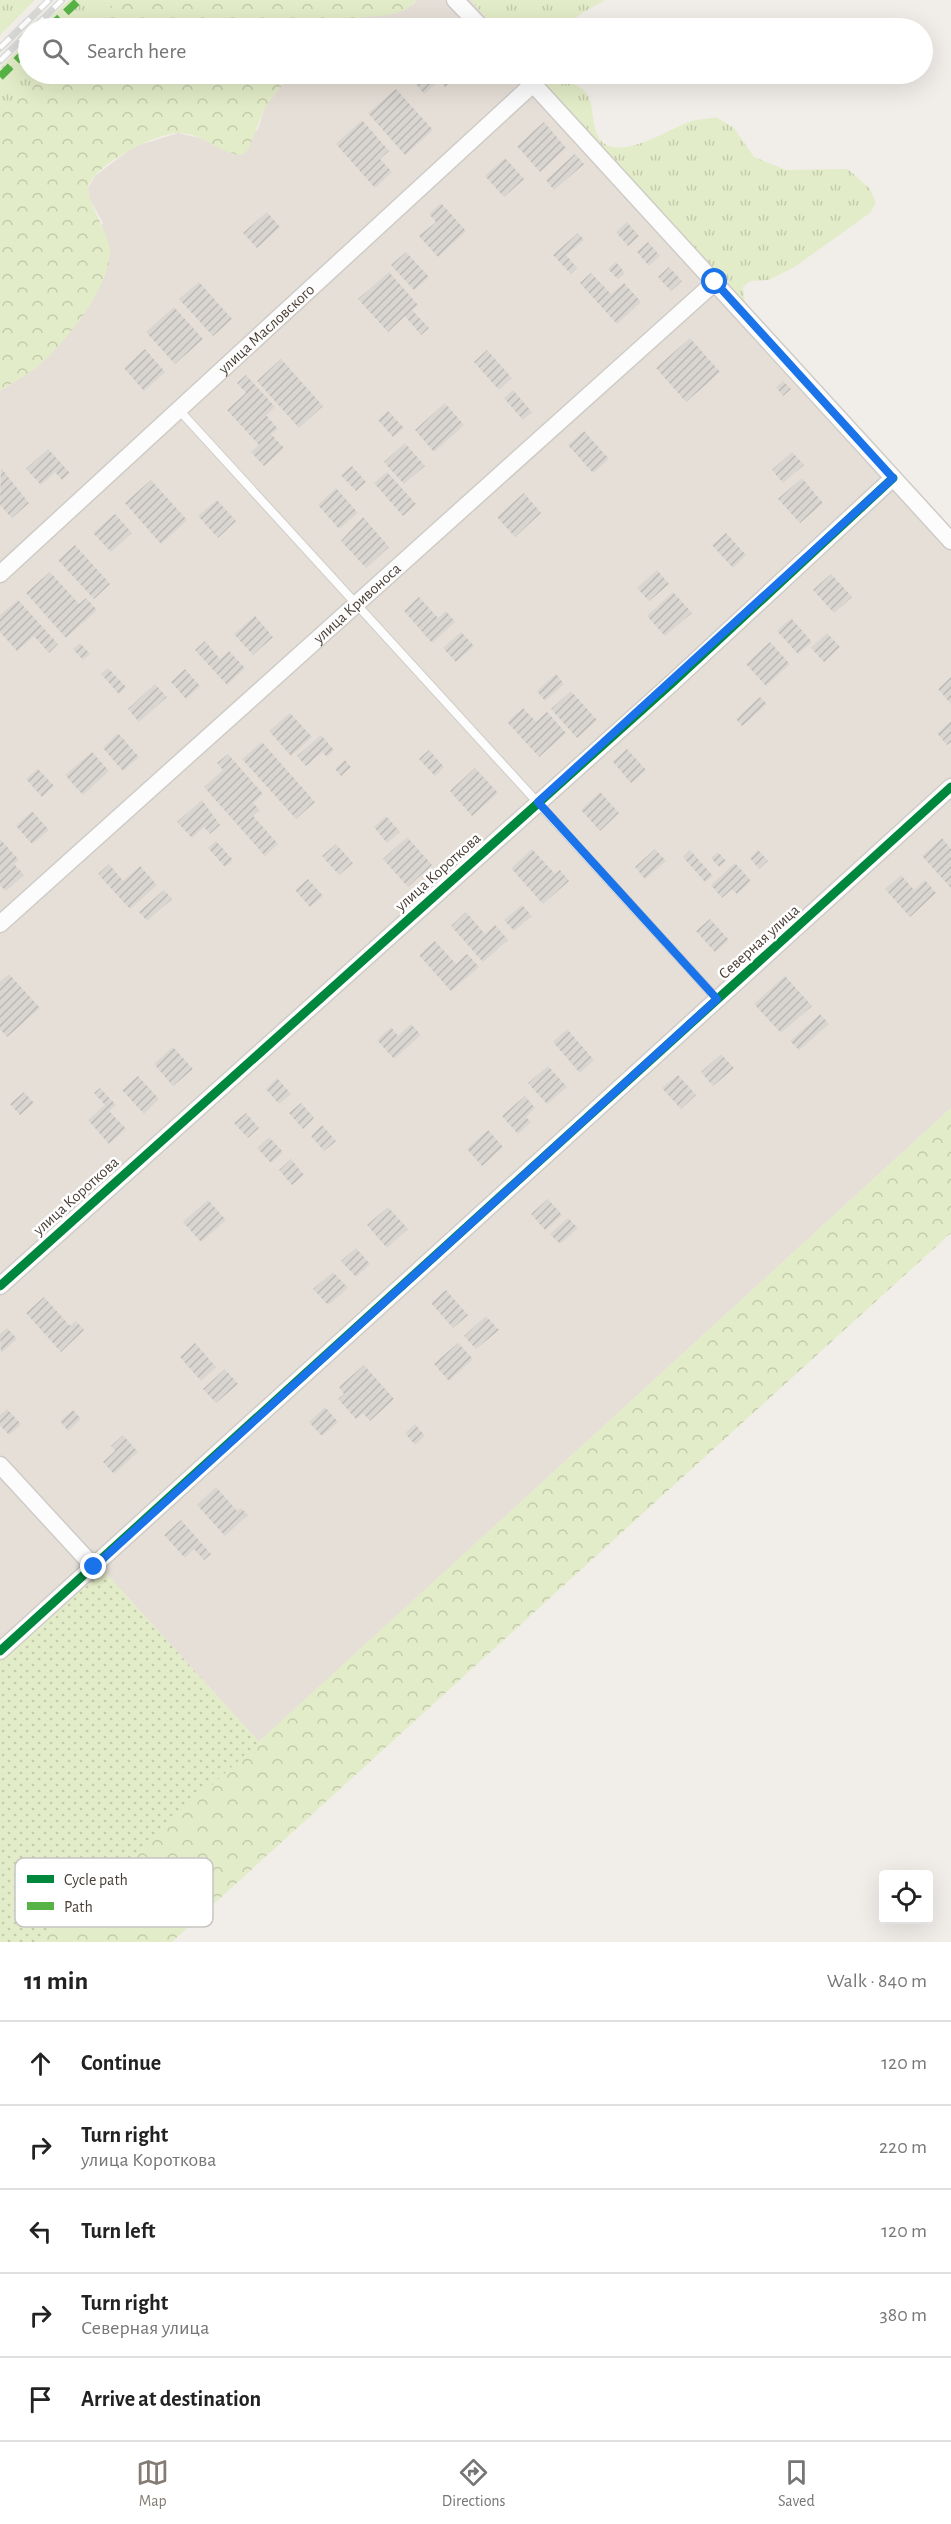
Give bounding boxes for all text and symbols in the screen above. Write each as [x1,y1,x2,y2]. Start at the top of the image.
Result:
search box [18,18,933,84]
icon: search [39,35,72,68]
text: Search here [87,40,186,62]
route start [701,268,727,294]
street label: улица Масловского [215,281,318,378]
street label: улица Кривоноса [310,560,404,648]
street label: улица Короткова [392,830,484,916]
street label: Северная улица [716,902,803,983]
street label: улица Короткова [30,1154,122,1240]
route end [80,1553,106,1579]
legend [15,1858,213,1927]
map controls [879,1870,933,1924]
button: locate [879,1870,933,1924]
text: Cycle path [64,1872,128,1889]
text: Path [64,1899,93,1915]
text: 11 min [24,1968,88,1994]
text: Walk · 840 m [827,1971,927,1991]
icon: ahead [24,2047,57,2080]
text: Continue [81,2052,161,2074]
text: 120 m [881,2053,927,2073]
text: Turn right [81,2124,168,2146]
icon: right [24,2131,57,2164]
text: 220 m [879,2137,927,2157]
text: улица Короткова [81,2150,216,2170]
icon: left [24,2215,57,2248]
text: Turn left [81,2220,155,2242]
text: 120 m [881,2221,927,2241]
text: Turn right [81,2292,168,2314]
icon: right [24,2299,57,2332]
text: 380 m [879,2305,927,2325]
text: Северная улица [81,2318,209,2338]
icon: arrive [24,2383,57,2416]
text: Arrive at destination [81,2388,261,2410]
tab: Map [136,2456,169,2511]
tab: Directions [442,2456,506,2511]
tab: Saved [778,2456,815,2511]

